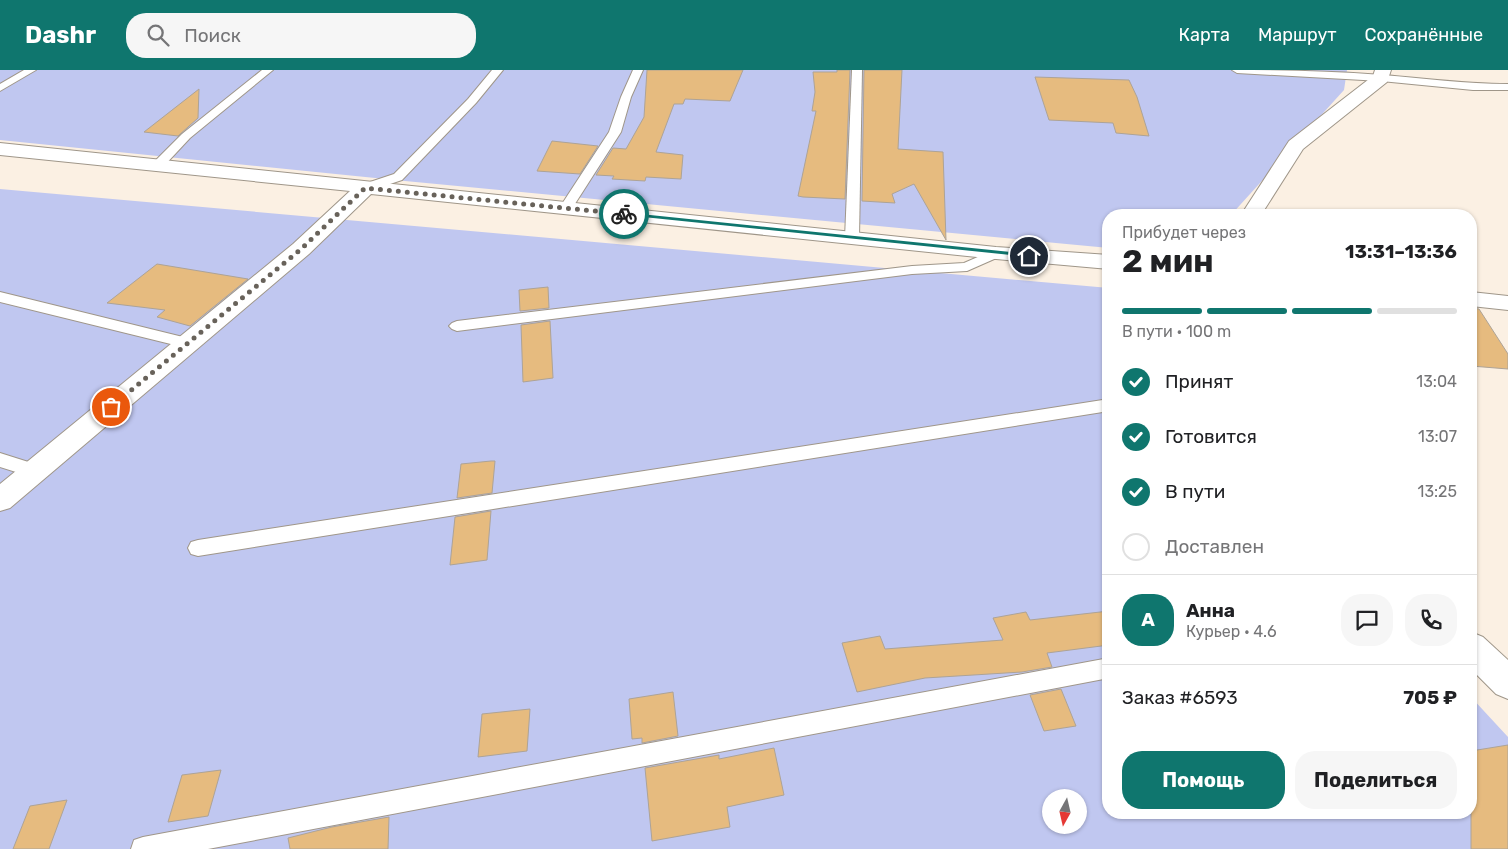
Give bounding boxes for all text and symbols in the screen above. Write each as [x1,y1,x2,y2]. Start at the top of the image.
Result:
search box [126,13,476,58]
text: Dashr [25,21,96,49]
icon: search [144,21,172,49]
text: Поиск [184,24,241,47]
text: Карта [1179,24,1230,46]
text: Маршрут [1258,24,1337,46]
text: Сохранённые [1365,24,1483,46]
courier [599,189,649,239]
icon: bike [610,200,638,228]
text: Прибудет через [1122,223,1246,242]
pin [1008,235,1050,277]
text: 13:31–13:36 [1345,240,1457,263]
icon: home [1015,242,1043,270]
text: 2 мин [1122,242,1214,280]
text: В пути · 100 m [1122,322,1231,341]
icon: check [1122,368,1150,396]
text: Принят [1165,370,1233,393]
text: 13:04 [1416,372,1457,391]
pin [90,386,132,428]
icon: bag [97,393,125,421]
icon: check [1122,423,1150,451]
text: Готовится [1165,425,1257,448]
text: 13:07 [1418,427,1457,446]
icon: check [1122,478,1150,506]
text: В пути [1165,480,1225,503]
text: 13:25 [1418,482,1457,501]
text: Доставлен [1165,535,1264,558]
button: chat [1341,594,1393,646]
button: phone [1405,594,1457,646]
text: Анна [1186,599,1235,622]
text: А [1141,608,1155,631]
text: Курьер · 4.6 [1186,622,1277,641]
text: Заказ #6593 [1122,686,1238,709]
text: 705 ₽ [1403,686,1457,709]
button: Помощь [1122,751,1285,809]
button: Поделиться [1295,751,1457,809]
north arrow [1042,789,1088,834]
map controls [1042,789,1087,834]

